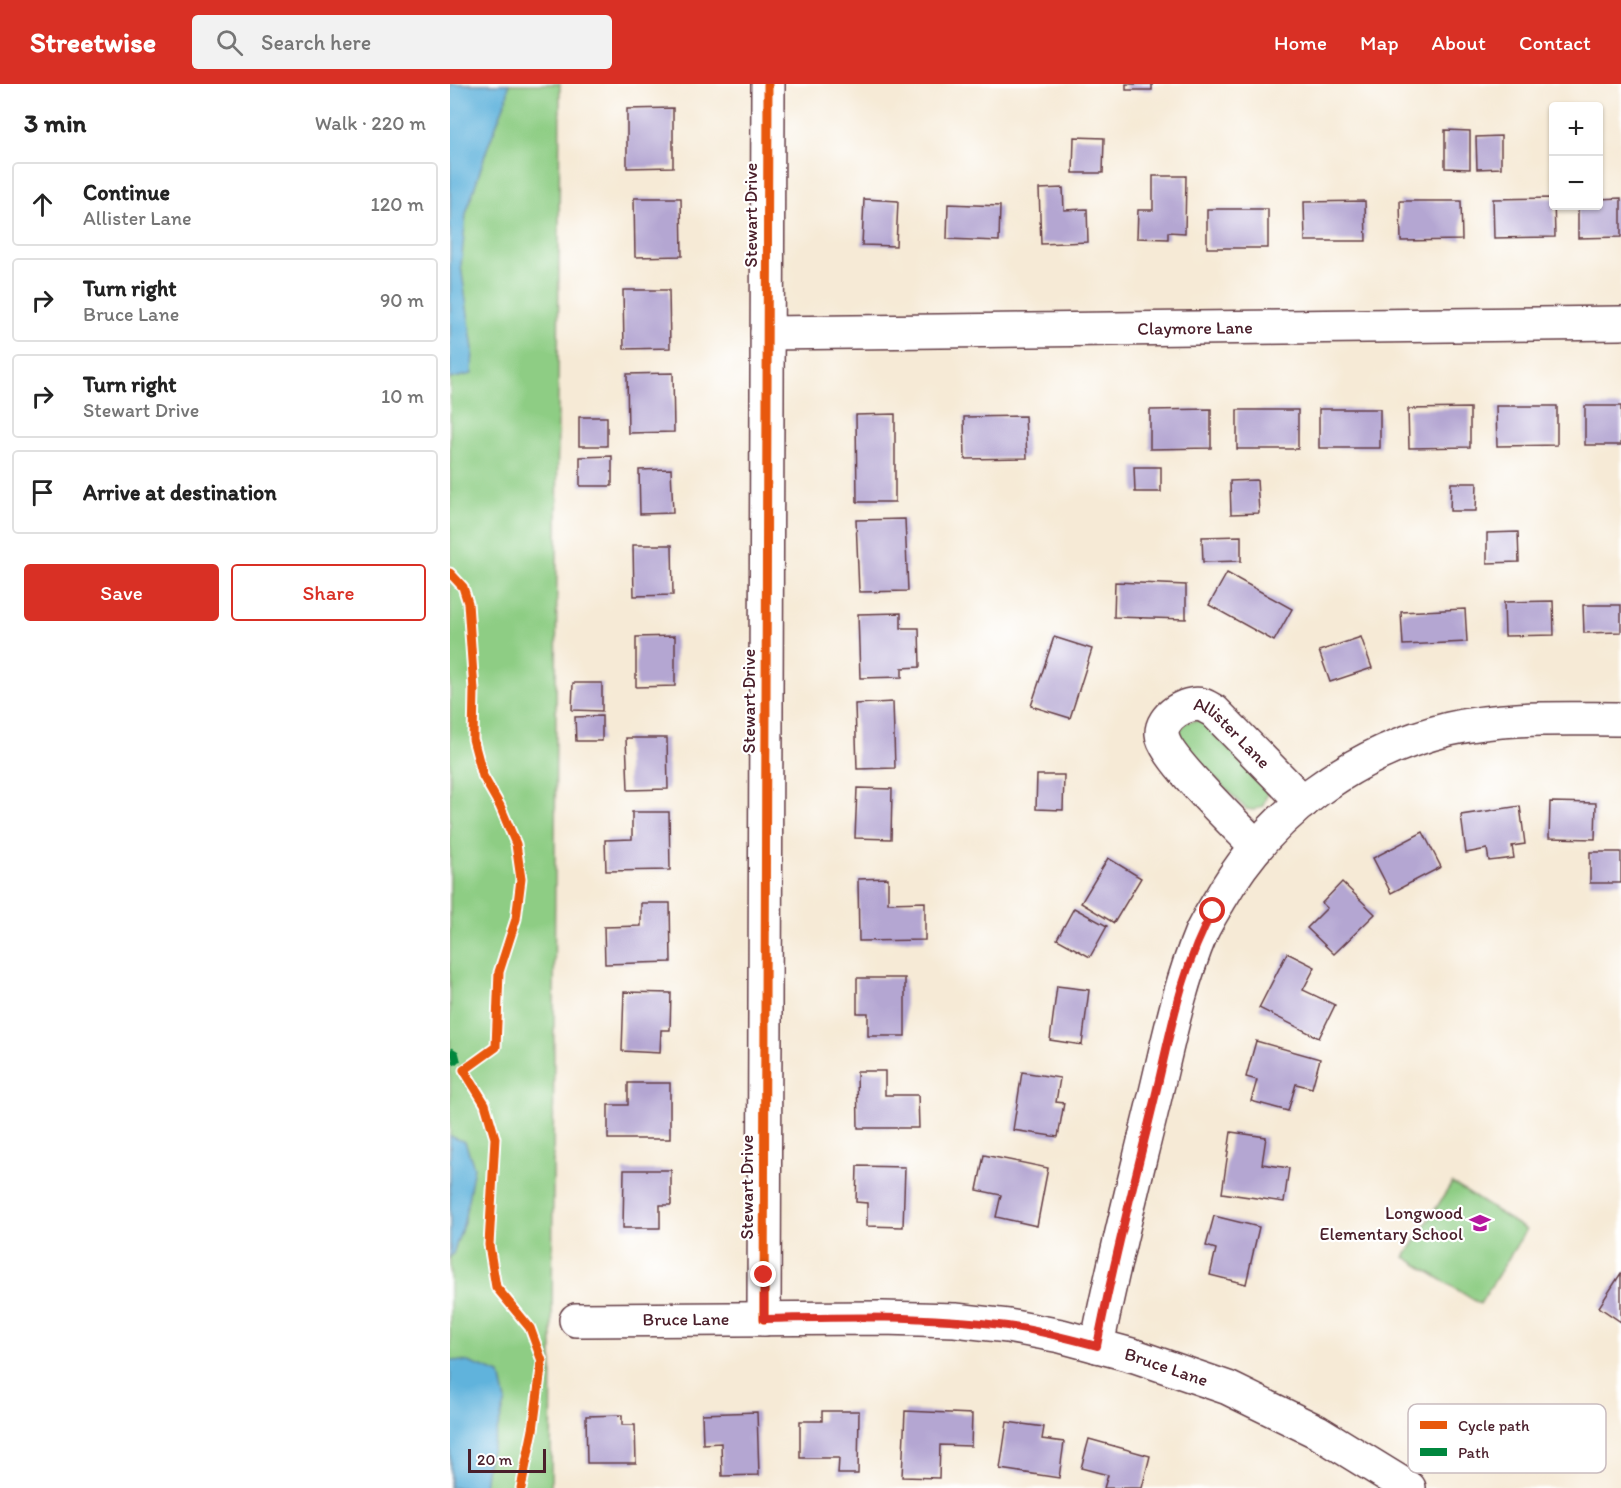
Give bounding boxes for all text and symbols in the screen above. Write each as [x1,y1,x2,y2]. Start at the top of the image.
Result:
search box [192,15,612,69]
text: Streetwise [30,25,156,59]
icon: search [213,26,246,59]
text: Search here [261,29,371,56]
text: Home [1274,30,1327,55]
text: Map [1360,30,1399,55]
text: About [1432,30,1486,55]
text: Contact [1519,30,1591,55]
map controls [1549,102,1603,210]
button: + [1549,102,1603,156]
text: 3 min [24,107,86,139]
text: Walk · 220 m [315,111,426,135]
button: − [1549,156,1603,210]
street label: Stewart Drive [740,163,762,267]
text: Continue [83,179,170,206]
icon: ahead [26,188,59,221]
text: 120 m [371,192,424,216]
text: Allister Lane [83,206,192,230]
text: Turn right [83,275,177,302]
icon: right [26,284,59,317]
text: 90 m [380,288,424,312]
text: Bruce Lane [83,302,179,326]
street label: Claymore Lane [1137,316,1253,340]
text: Turn right [83,371,177,398]
icon: right [26,380,59,413]
text: 10 m [381,384,424,408]
text: Stewart Drive [83,398,199,422]
icon: arrive [26,476,59,509]
text: Arrive at destination [83,479,277,506]
button: Save [24,564,219,621]
button: Share [231,564,426,621]
street label: Stewart Drive [738,649,760,753]
street label: Allister Lane [1192,693,1275,773]
route start [1199,897,1225,923]
street label: Stewart Drive [736,1135,758,1239]
place label: Longwood Elementary School [1319,1202,1463,1245]
school or university icon: Longwood Elementary School [1468,1211,1492,1235]
route end [750,1261,776,1287]
street label: Bruce Lane [643,1308,729,1331]
street label: Bruce Lane [1122,1343,1211,1391]
legend [1408,1404,1606,1473]
text: Cycle path [1458,1416,1530,1435]
text: Path [1458,1443,1489,1462]
scale bar [468,1446,546,1474]
text: 20 m [477,1450,512,1469]

